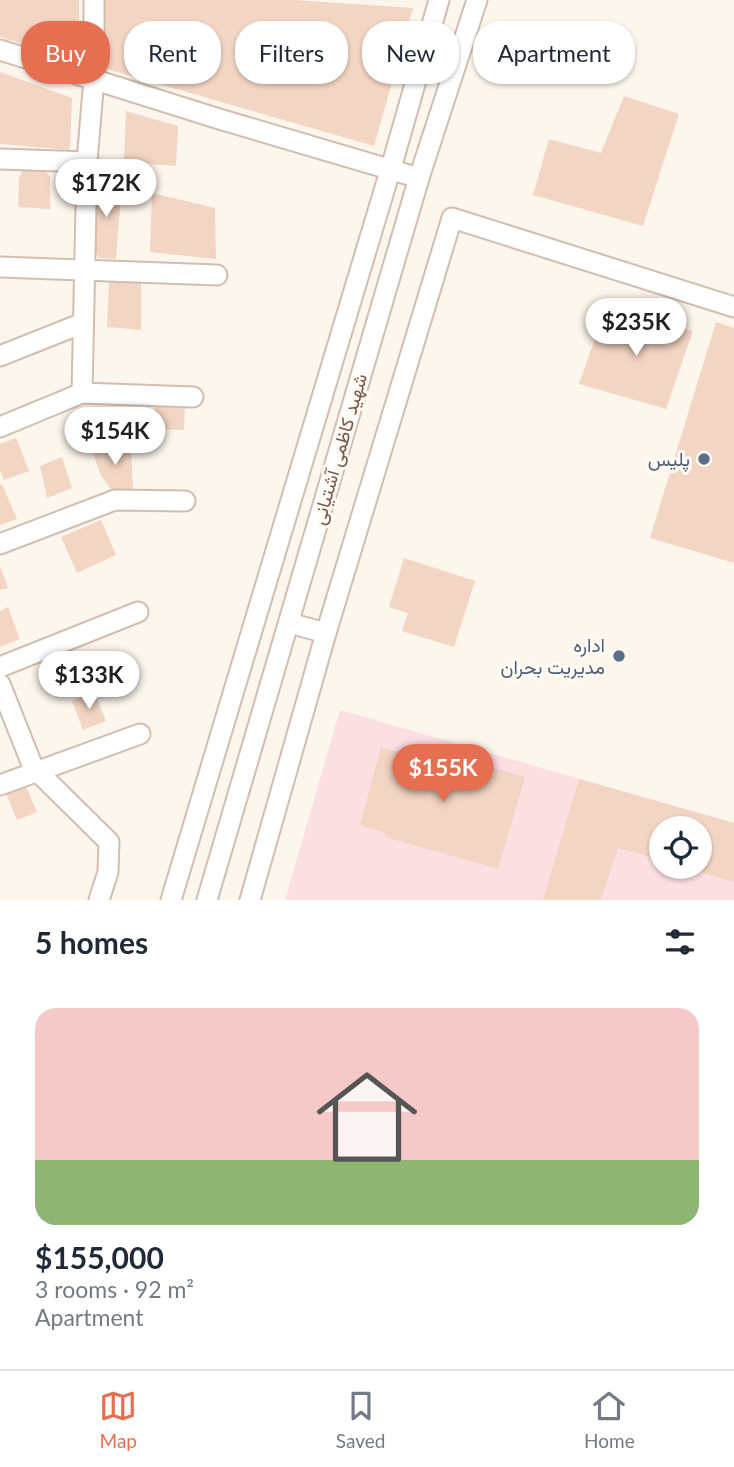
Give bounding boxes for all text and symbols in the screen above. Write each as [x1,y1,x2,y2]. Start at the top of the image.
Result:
chip: Buy [21,21,110,84]
chip: Rent [124,21,221,84]
chip: Filters [235,21,348,84]
chip: New [362,21,459,84]
chip: Apartment [473,21,635,84]
pin: $172K [57,160,155,219]
text: $172K [71,168,141,196]
pin: $235K [587,298,685,358]
text: $235K [601,307,671,335]
street label: شهید کاظمی آشتیانی [306,371,372,527]
pin: $154K [66,407,164,467]
text: $154K [80,416,150,444]
place label: پلیس [648,447,690,473]
marker: پلیس [696,451,712,467]
place label: اداره مدیریت بحران [501,633,605,679]
marker: اداره مدیریت بحران [611,648,627,664]
pin: $133K [40,652,138,711]
text: $133K [54,660,124,688]
pin: $155K [394,744,492,804]
text: $155K [408,753,478,781]
map controls [649,816,712,879]
button: locate [649,816,712,879]
icon: filters [661,923,699,961]
text: 5 homes [35,924,148,960]
icon: home [304,1054,430,1180]
text: $155,000 [35,1239,164,1275]
text: 3 rooms · 92 m² [35,1275,194,1303]
text: Apartment [35,1303,143,1331]
tab: Map [99,1387,137,1452]
tab: Saved [336,1387,385,1452]
tab: Home [584,1387,635,1452]

